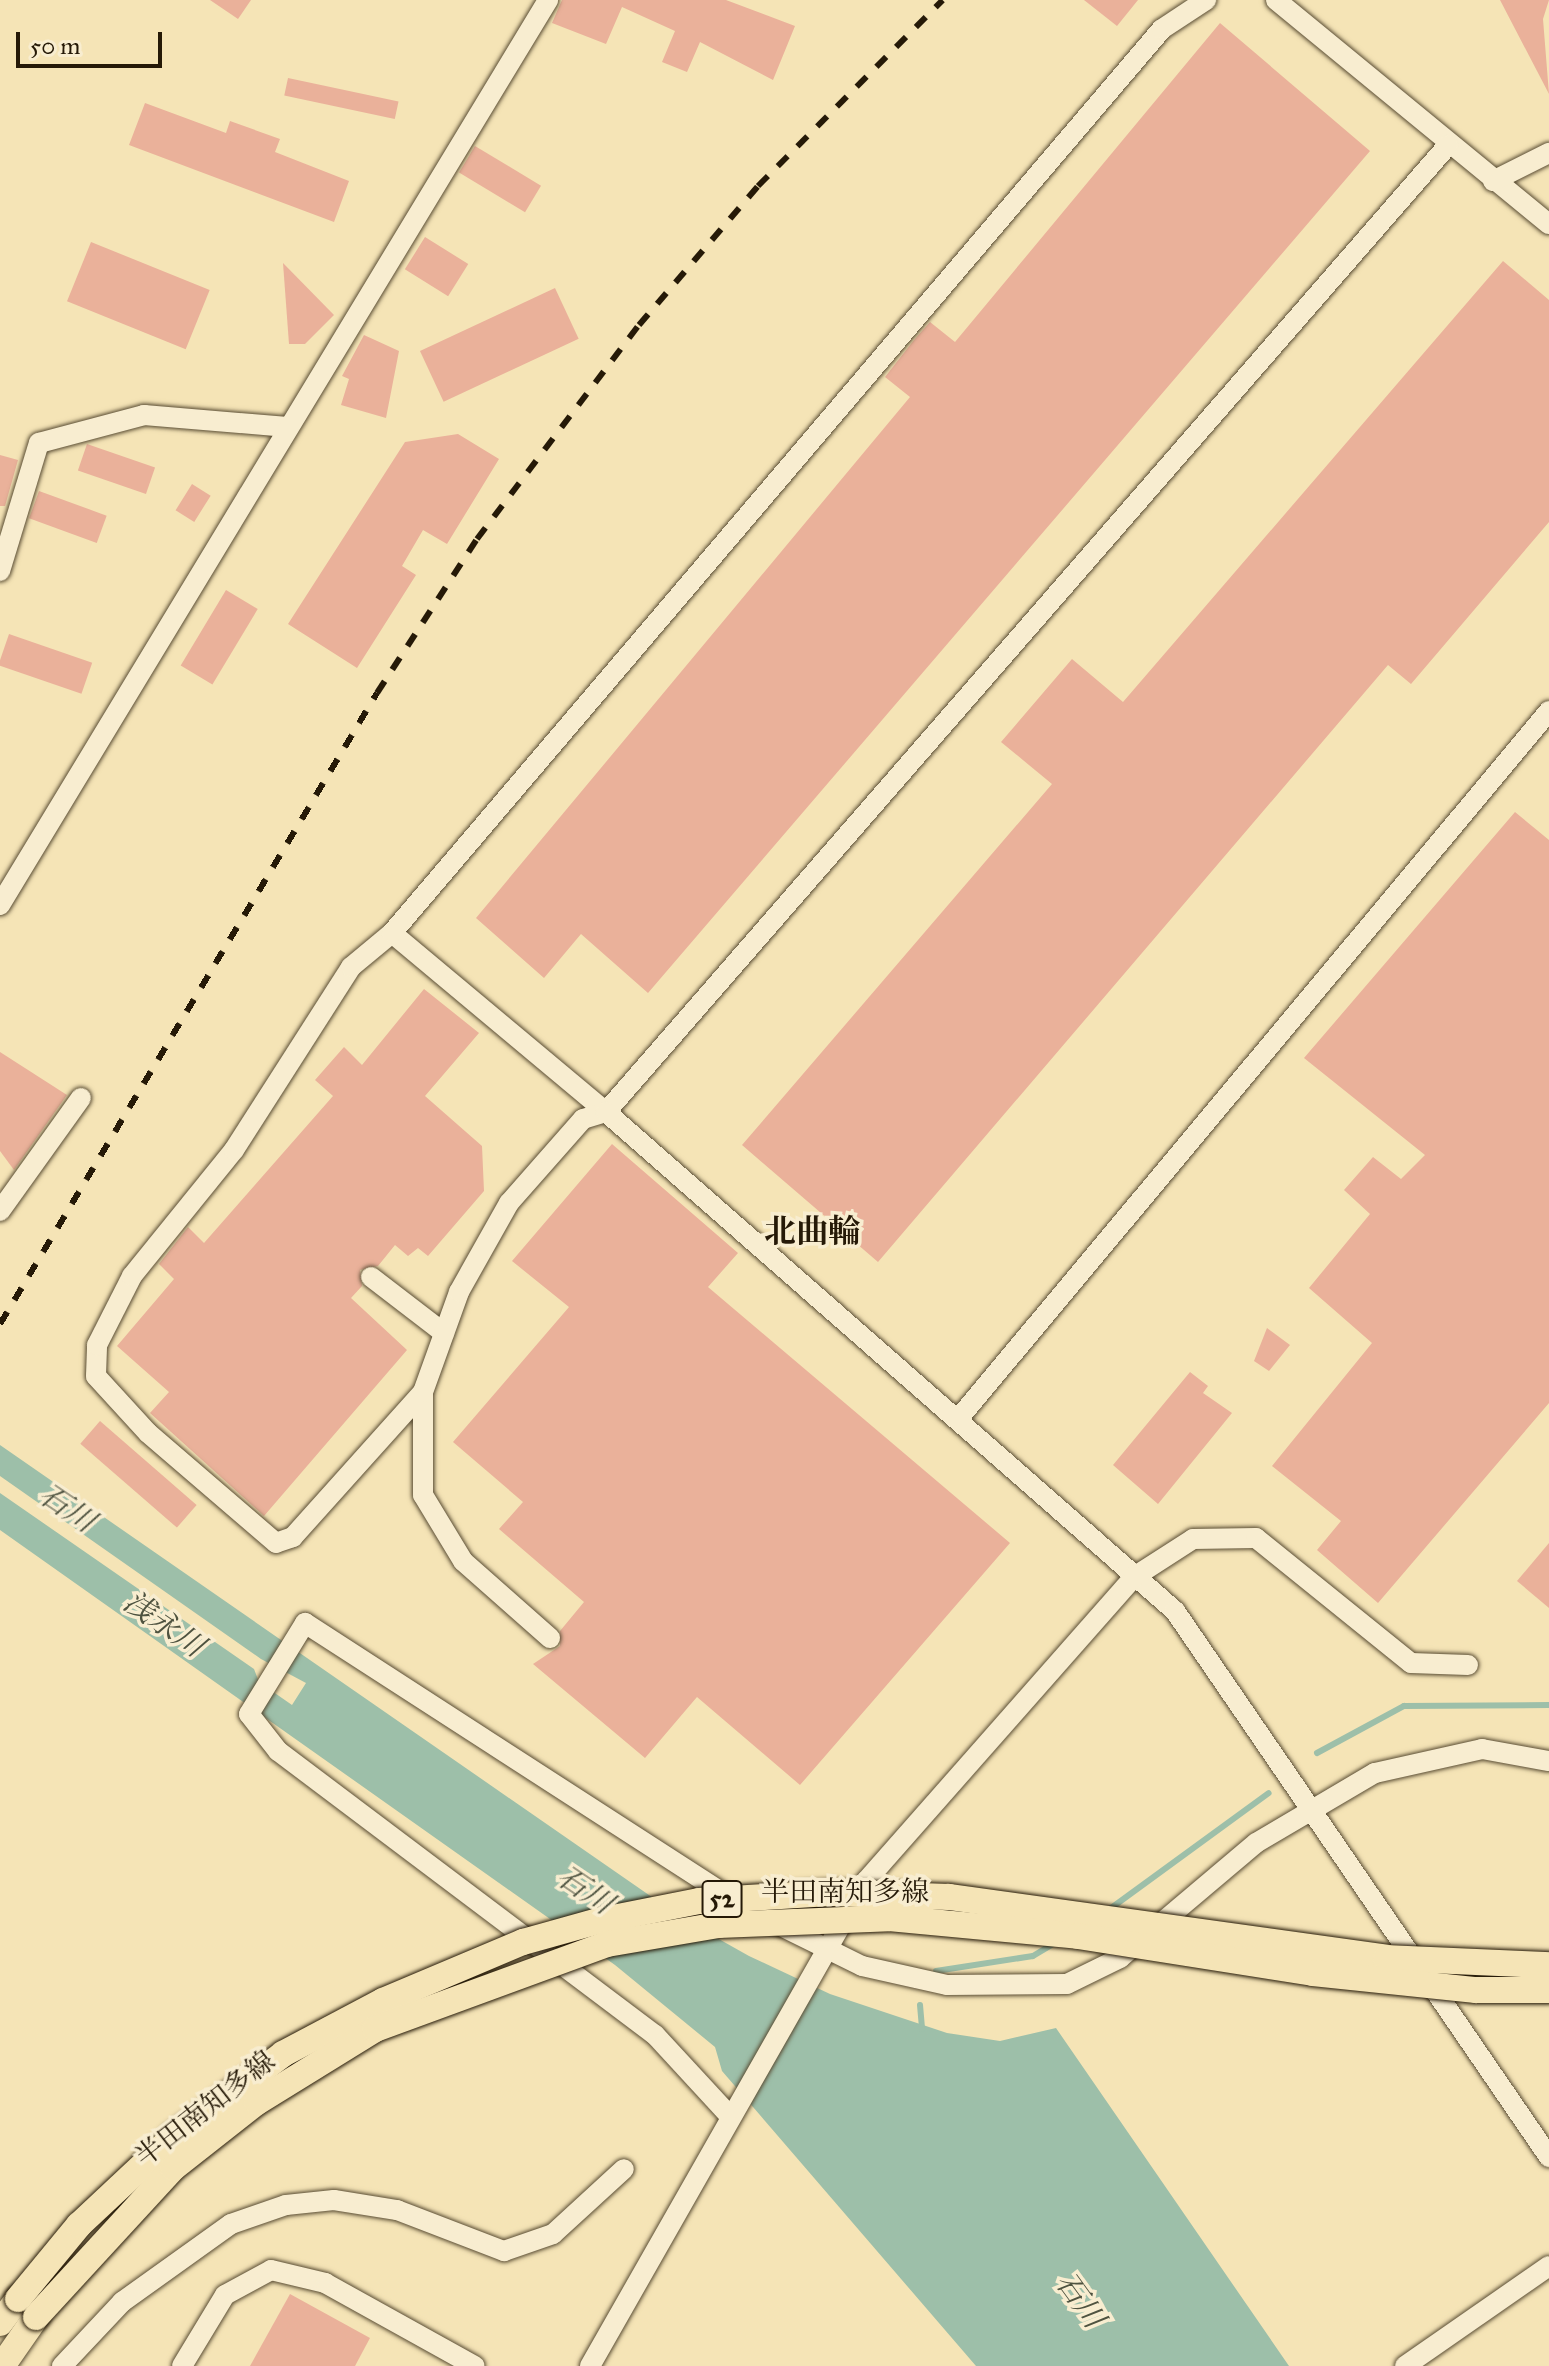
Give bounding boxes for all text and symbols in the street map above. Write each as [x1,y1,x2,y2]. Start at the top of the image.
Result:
scale bar [20,16,166,66]
text: 50 m [30,31,80,61]
district label: 北曲輪 [764,1213,860,1251]
water label: 石川 [32,1476,102,1540]
water label: 浅永川 [117,1583,211,1665]
water label: 石川 [550,1858,620,1922]
street label: 半田南知多線 [761,1875,929,1909]
road number: 52 [700,1877,744,1921]
street label: 半田南知多線 [128,2044,282,2174]
water label: 石川 [1048,2265,1112,2335]

